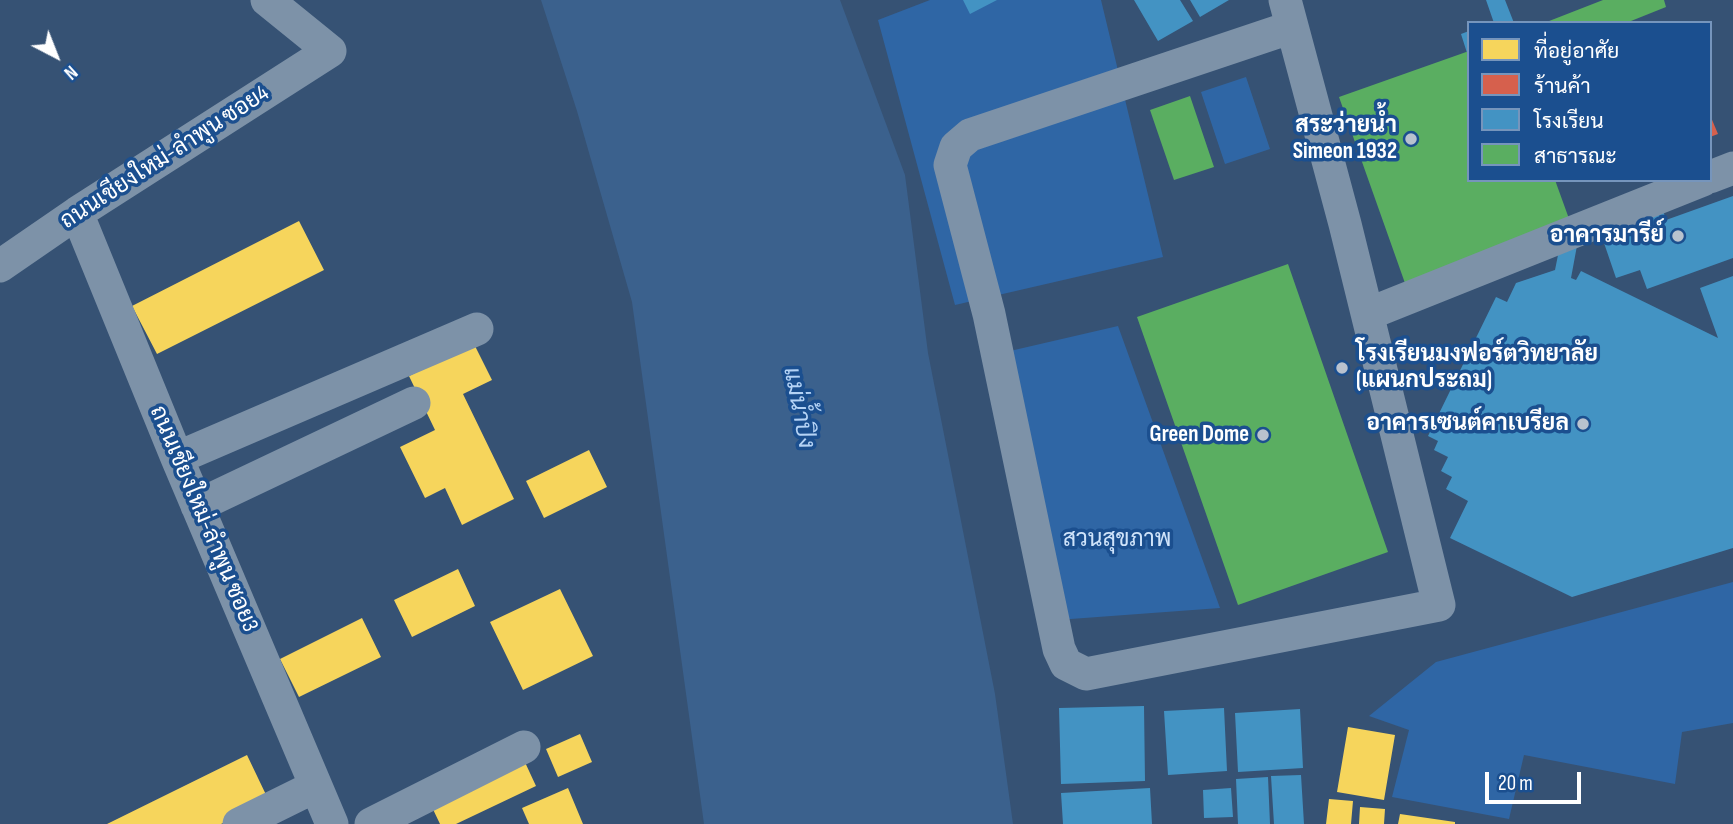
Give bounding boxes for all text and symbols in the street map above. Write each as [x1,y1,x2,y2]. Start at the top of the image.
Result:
north arrow [21,21,91,91]
legend [1467,21,1712,182]
text: ที่อยู่อาศัย [1534,39,1619,64]
text: N [59,60,82,84]
text: ร้านค้า [1534,74,1591,99]
street label: ถนนเชียงใหม่-ลำพูน ซอย4 [56,80,274,236]
text: โรงเรียน [1534,109,1604,134]
place label: สระว่ายน้ำ Simeon 1932 [1293,112,1397,166]
marker: สระว่ายน้ำ Simeon 1932 [1403,131,1419,147]
text: สาธารณะ [1534,144,1617,169]
place label: อาคารมารีย์ [1550,222,1664,250]
marker: อาคารมารีย์ [1670,228,1686,244]
place label: โรงเรียนมงฟอร์ตวิทยาลัย (แผนกประถม) [1356,341,1598,395]
marker: โรงเรียนมงฟอร์ตวิทยาลัย (แผนกประถม) [1334,360,1350,376]
water label: แม่น้ำปิง [776,365,820,451]
street label: ถนนเชียงใหม่-ลำพูน ซอย3 [143,402,263,636]
place label: อาคารเซนต์คาเบรียล [1366,410,1569,438]
marker: อาคารเซนต์คาเบรียล [1575,416,1591,432]
place label: Green Dome [1150,421,1249,449]
marker: Green Dome [1255,427,1271,443]
park label: สวนสุขภาพ [1063,526,1171,554]
scale bar [1488,758,1584,802]
text: 20 m [1498,771,1533,796]

